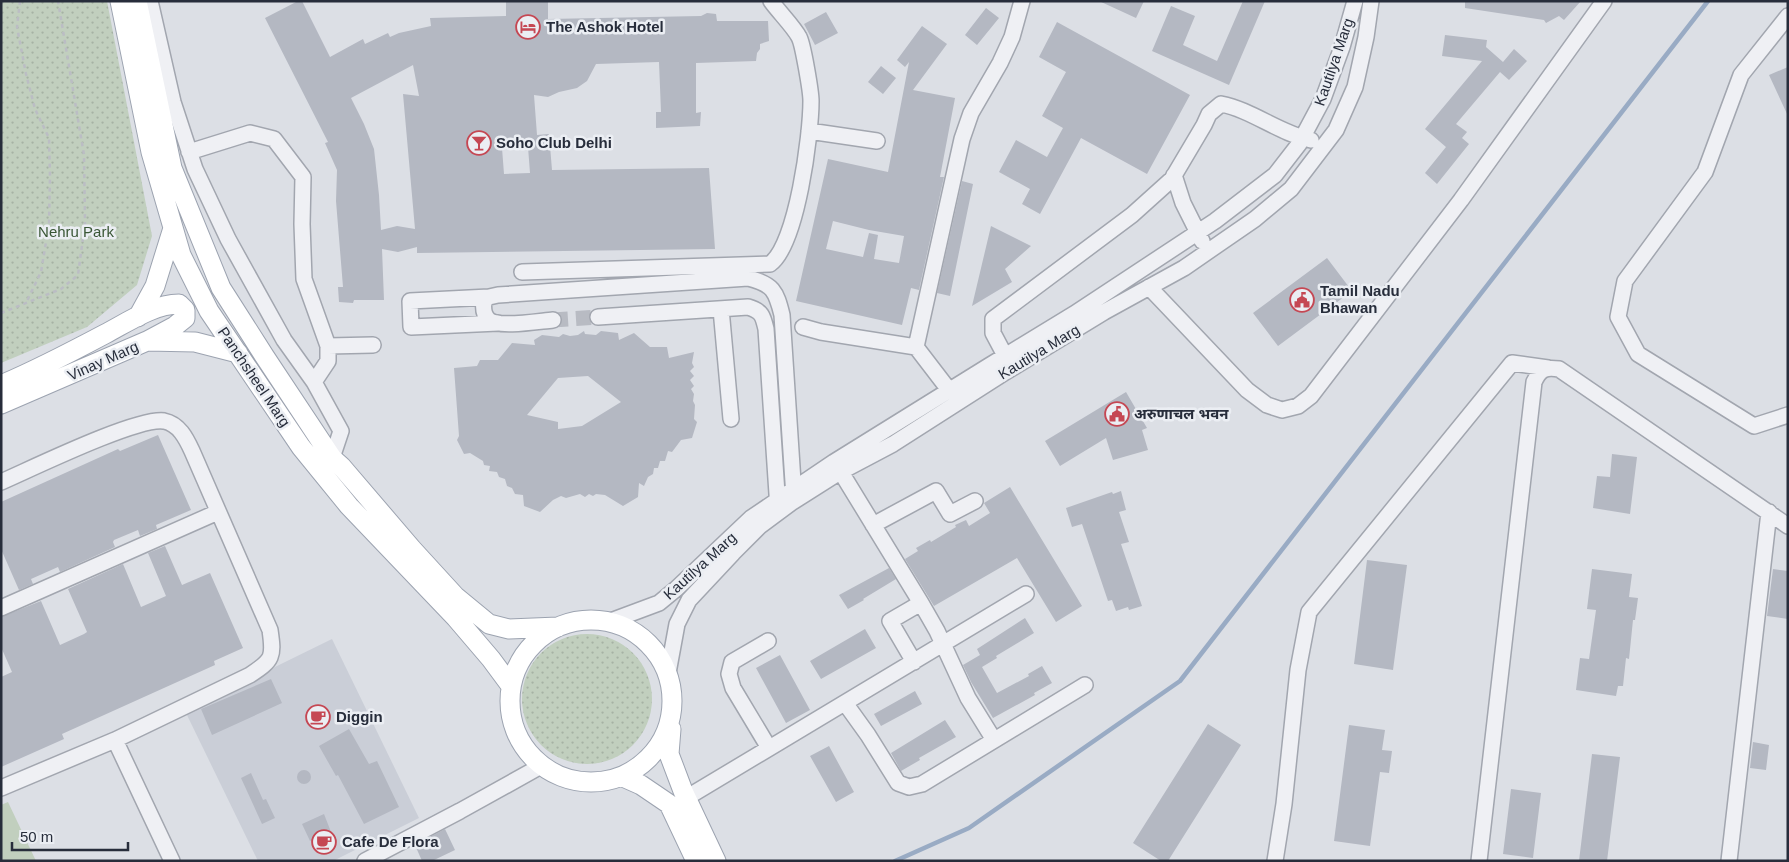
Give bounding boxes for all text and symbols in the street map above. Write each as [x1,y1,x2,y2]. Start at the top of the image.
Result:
hotel icon: The Ashok Hotel [515,14,541,40]
street label: Kautilya Marg [1311,16,1356,108]
place label: The Ashok Hotel [546,18,664,35]
bar icon: Soho Club Delhi [466,130,492,156]
place label: Soho Club Delhi [496,134,612,151]
park label: Nehru Park [38,223,114,240]
place label: Tamil Nadu Bhawan [1320,282,1400,316]
public building icon: Tamil Nadu Bhawan [1289,287,1315,313]
street label: Kautilya Marg [995,321,1082,382]
street label: Panchsheel Marg [215,324,294,430]
street label: Vinay Marg [65,337,141,384]
public building icon: अरुणाचल भवन [1104,401,1130,427]
place label: अरुणाचल भवन [1134,405,1229,422]
street label: Kautilya Marg [660,529,739,603]
cafe icon: Diggin [305,704,331,730]
place label: Diggin [336,708,383,725]
scale bar [12,820,129,852]
text: 50 m [20,828,53,845]
cafe icon: Cafe De Flora [311,829,337,855]
place label: Cafe De Flora [342,833,439,850]

